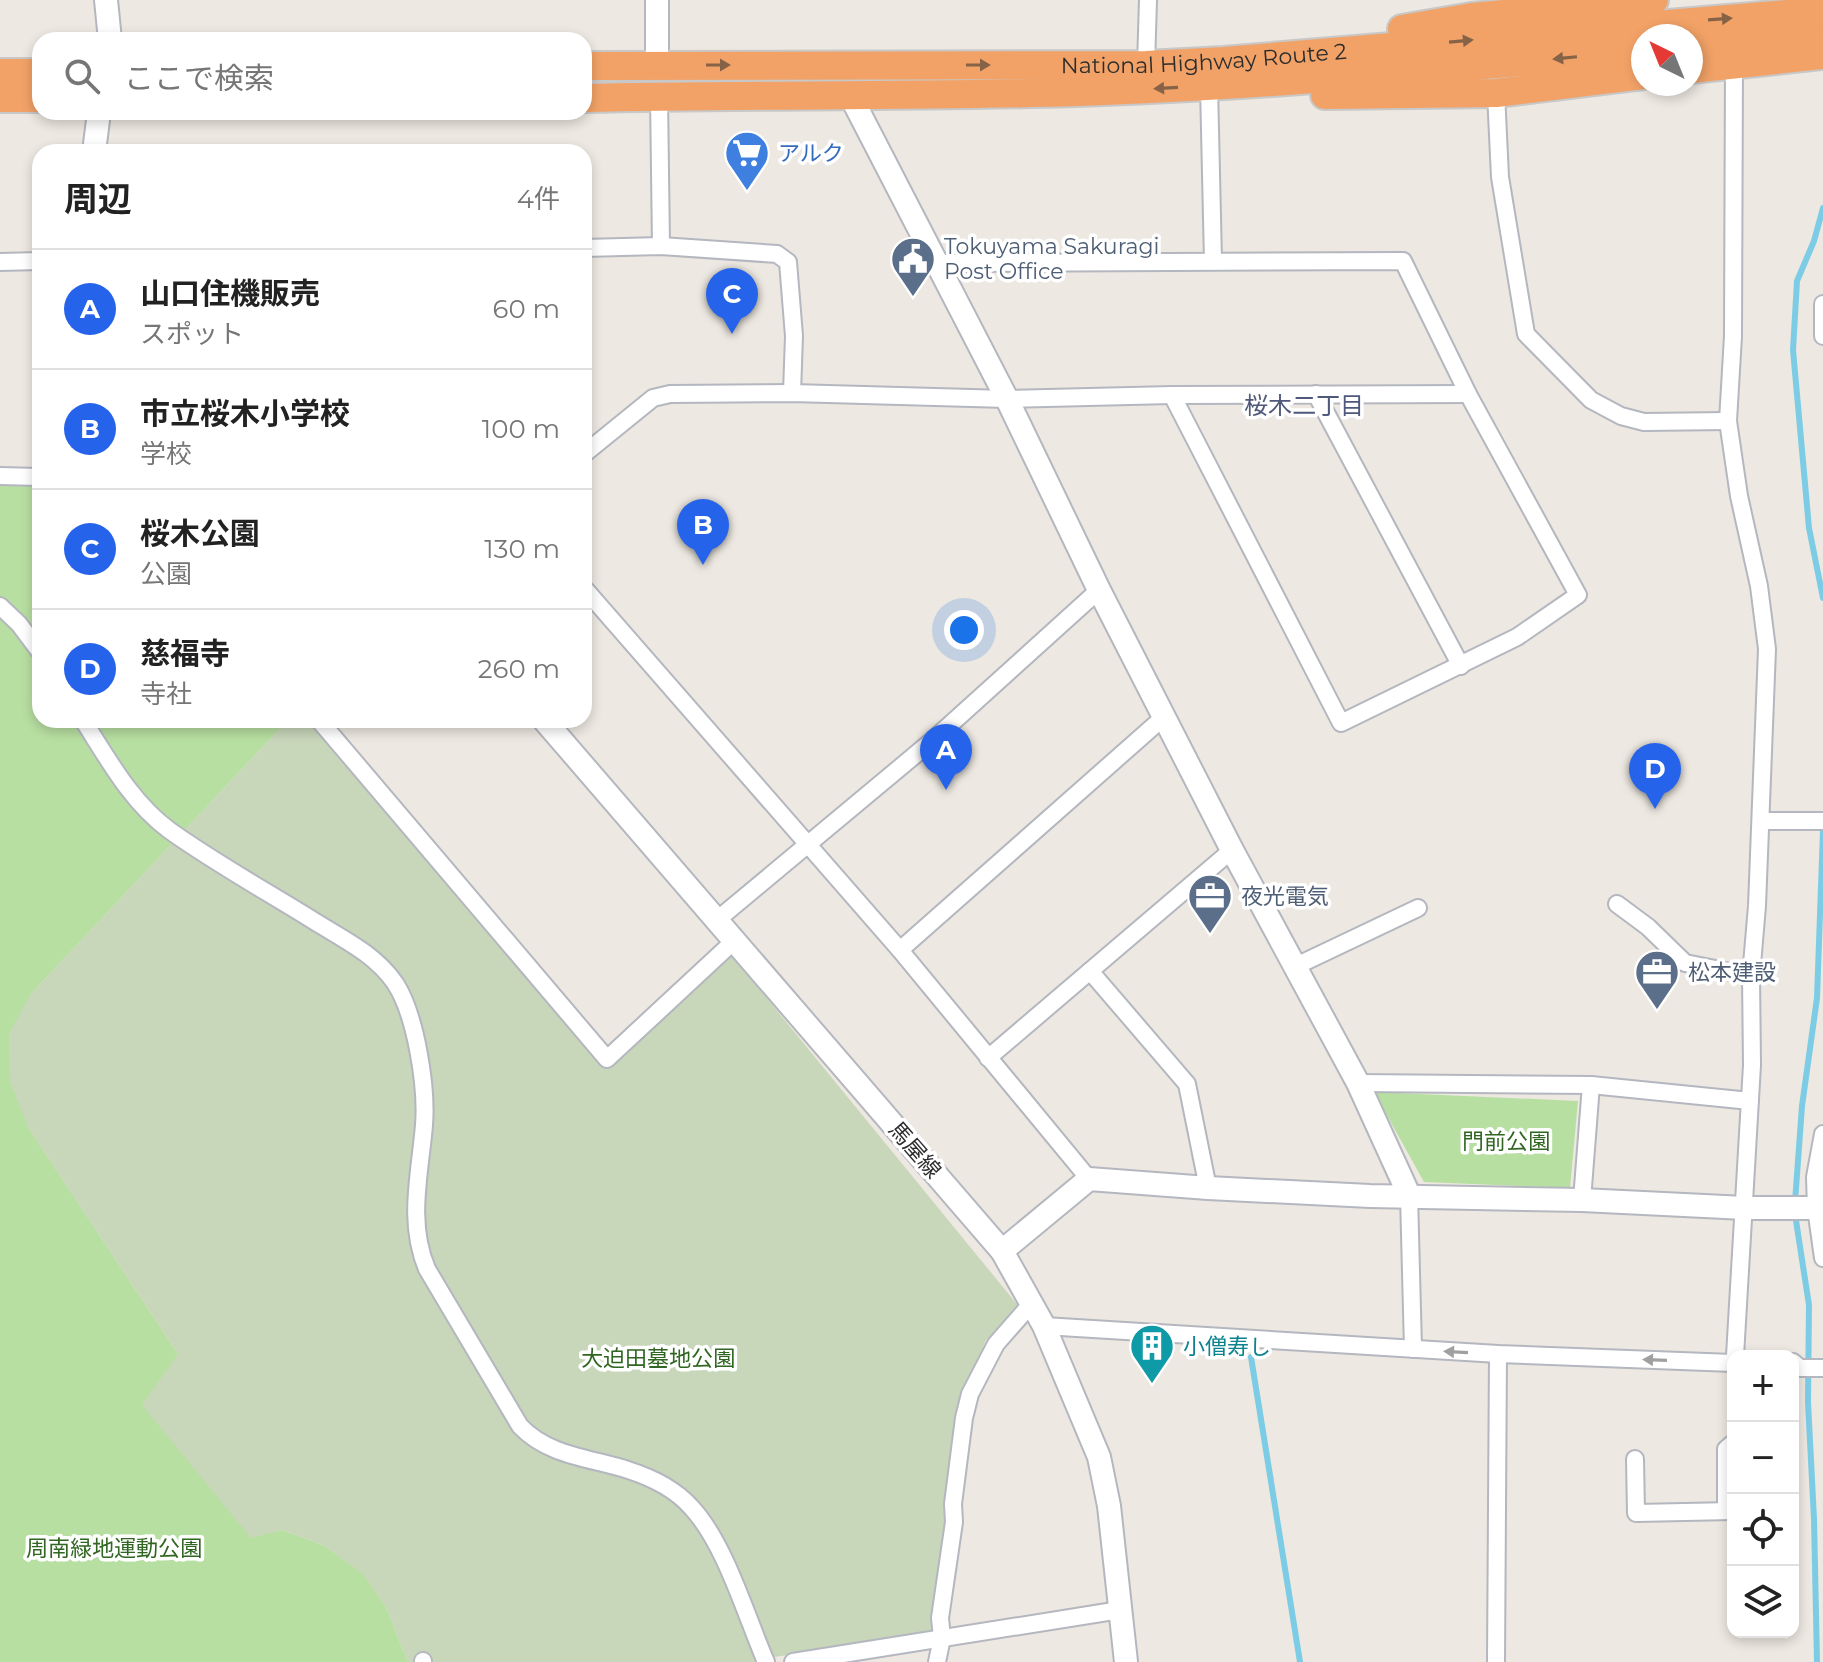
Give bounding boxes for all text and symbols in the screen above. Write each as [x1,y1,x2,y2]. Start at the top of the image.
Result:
one-way arrow [1708,13,1733,26]
north arrow [1631,24,1703,96]
search box [32,32,592,120]
one-way arrow [1449,34,1474,47]
street label: National Highway Route 2 [1061,37,1348,79]
one-way arrow [1552,52,1577,65]
icon: search [60,54,104,98]
one-way arrow [706,59,731,71]
one-way arrow [966,59,991,71]
text: ここで検索 [124,60,274,97]
one-way arrow [1153,81,1178,94]
supermarket icon: アルク [723,129,771,192]
place label: アルク [778,140,844,167]
text: 周辺 [64,178,132,220]
text: 4件 [517,183,560,215]
place label: Tokuyama Sakuragi Post Office [944,233,1160,285]
public building icon: Tokuyama Sakuragi Post Office [889,235,937,298]
pin: C [706,268,758,334]
text: 山口住機販売 [140,275,320,312]
text: A [80,293,100,325]
text: 60 m [493,293,560,325]
text: スポット [140,318,244,350]
district label: 桜木二丁目 [1244,391,1364,420]
text: 市立桜木小学校 [140,395,350,432]
text: B [80,413,100,445]
text: 100 m [482,413,560,445]
text: 学校 [140,438,192,470]
pin: B [677,499,729,565]
text: 桜木公園 [140,515,260,552]
text: C [81,533,99,565]
text: 130 m [484,533,560,565]
text: 公園 [140,558,192,590]
your location [944,610,984,650]
text: 慈福寺 [140,635,230,672]
text: D [79,653,101,685]
text: 260 m [478,653,560,685]
text: 寺社 [140,678,192,710]
pin: A [920,724,972,790]
pin: D [1629,743,1681,809]
office icon: 夜光電気 [1186,872,1234,935]
place label: 夜光電気 [1241,883,1329,910]
office icon: 松本建設 [1633,948,1681,1011]
place label: 松本建設 [1688,959,1776,986]
street label: 馬屋線 [883,1116,947,1184]
park label: 門前公園 [1462,1128,1550,1155]
building icon: 小僧寿し [1128,1322,1176,1385]
place label: 小僧寿し [1183,1333,1271,1360]
park label: 大迫田墓地公園 [581,1345,735,1372]
one-way arrow [1443,1345,1468,1358]
map controls [1727,1350,1799,1638]
button: + [1727,1350,1799,1422]
one-way arrow [1642,1354,1667,1367]
button: − [1727,1422,1799,1494]
button: locate [1727,1494,1799,1566]
park label: 周南緑地運動公園 [26,1535,202,1562]
button: layers [1727,1566,1799,1638]

